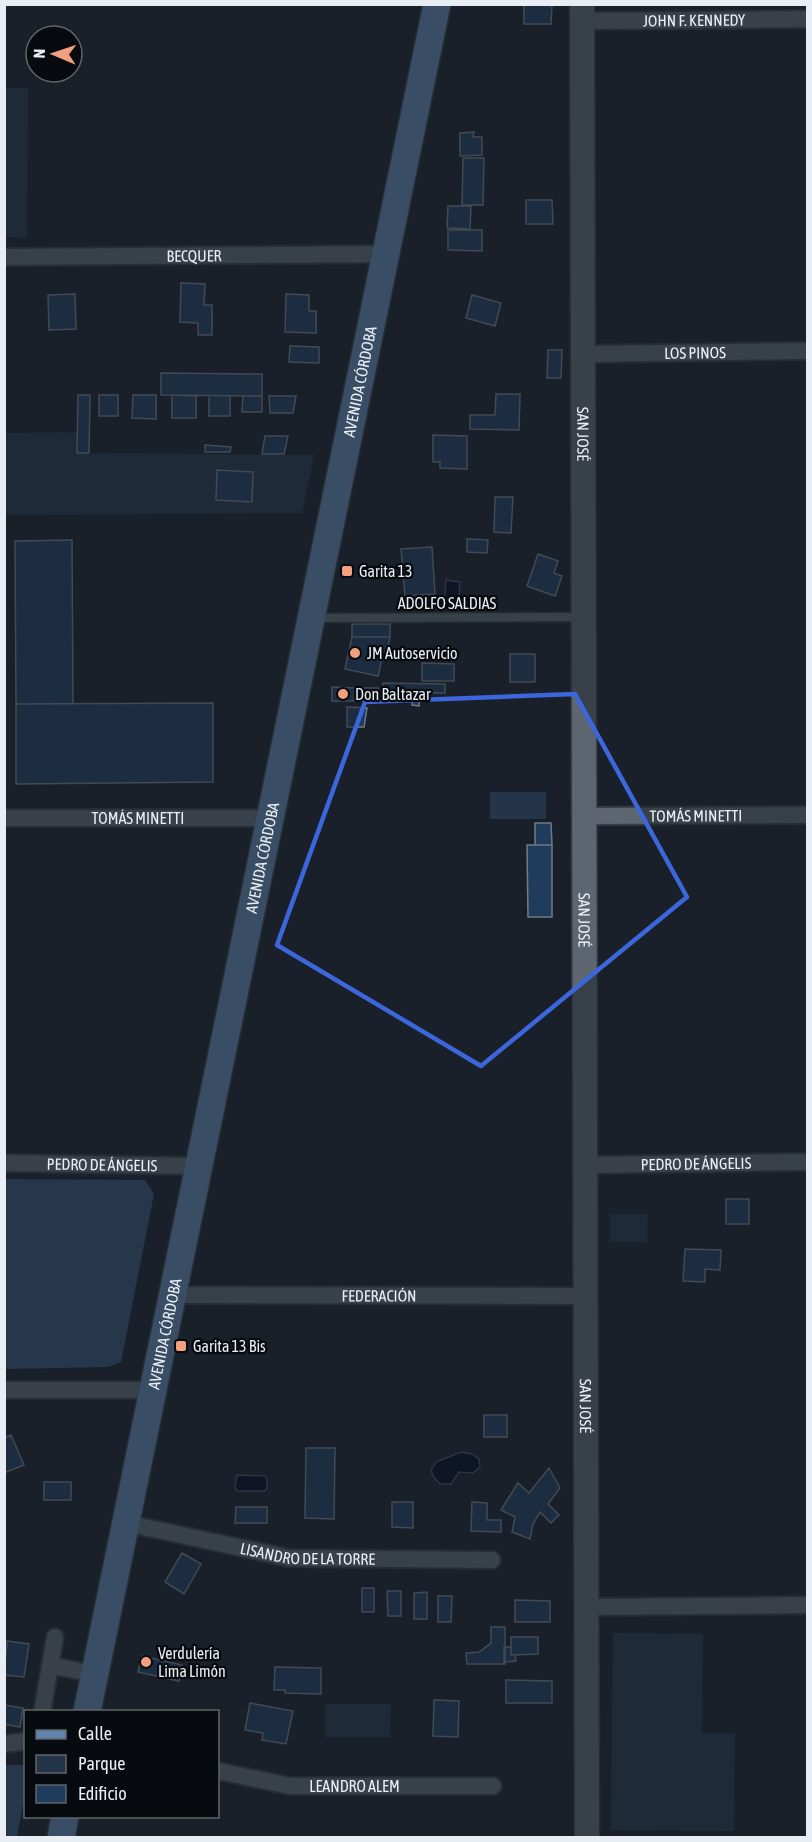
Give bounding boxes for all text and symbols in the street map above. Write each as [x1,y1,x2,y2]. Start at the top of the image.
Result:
street label: JOHN F. KENNEDY [643,11,746,29]
north arrow [24,24,84,84]
text: N [30,48,48,59]
street label: BECQUER [166,246,222,265]
street label: AVENIDA CÓRDOBA [339,324,380,439]
street label: LOS PINOS [664,343,726,362]
street label: SAN JOSÉ [574,407,592,461]
place label: Garita 13 [359,562,413,580]
marker: Garita 13 [340,564,354,578]
street label: ADOLFO SALDIAS [398,594,497,612]
place label: JM Autoservicio [367,644,458,662]
marker: JM Autoservicio [348,646,362,660]
place label: Don Baltazar [355,685,431,703]
marker: Don Baltazar [336,687,350,701]
street label: AVENIDA CÓRDOBA [242,801,282,915]
street label: TOMÁS MINETTI [650,806,742,825]
street label: TOMÁS MINETTI [92,809,184,827]
street label: SAN JOSÉ [575,893,594,947]
street label: PEDRO DE ÁNGELIS [641,1154,752,1173]
street label: PEDRO DE ÁNGELIS [47,1155,158,1174]
street label: AVENIDA CÓRDOBA [144,1277,185,1391]
street label: FEDERACIÓN [341,1286,417,1305]
place label: Garita 13 Bis [193,1337,266,1355]
marker: Garita 13 Bis [174,1339,188,1353]
street label: SAN JOSÉ [577,1379,595,1433]
street label: LISANDRO DE LA TORRE [239,1539,376,1568]
place label: Verdulería Lima Limón [158,1644,226,1680]
marker: Verdulería Lima Limón [139,1655,153,1669]
legend [24,1710,219,1818]
text: Calle [78,1723,112,1744]
text: Parque [78,1753,126,1774]
street label: LEANDRO ALEM [309,1777,400,1795]
text: Edificio [78,1783,127,1804]

